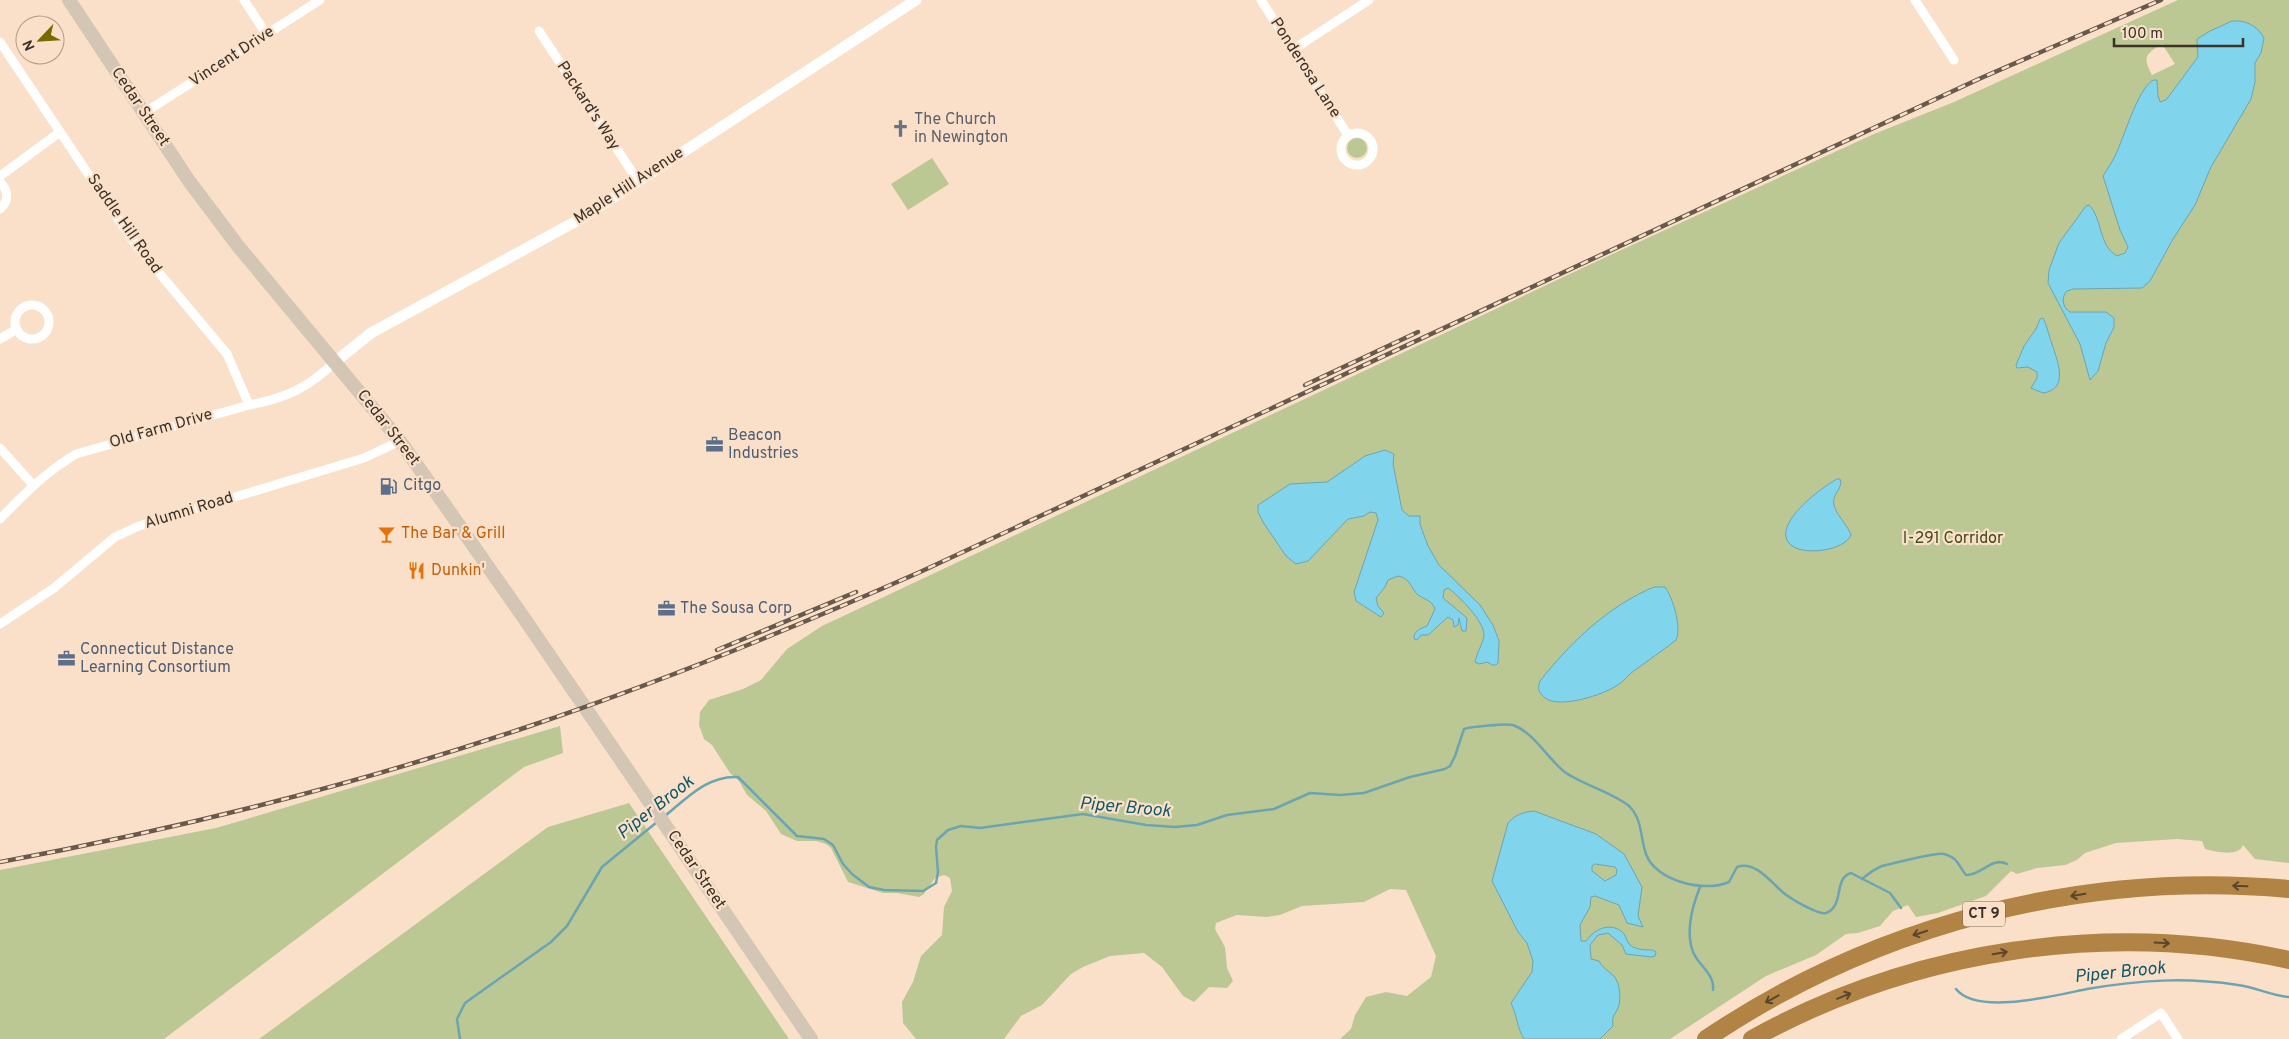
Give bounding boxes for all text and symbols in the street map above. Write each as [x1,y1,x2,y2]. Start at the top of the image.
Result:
street label: Ponderosa Lane [1265,14,1345,122]
north arrow [15,15,65,65]
scale bar [2114,15,2243,47]
street label: Vincent Drive [186,22,278,92]
text: 100 m [2122,25,2163,44]
text: N [20,37,39,53]
street label: Packard's Way [552,58,624,154]
street label: Cedar Street [106,64,174,150]
place label: The Church in Newington [914,110,1008,148]
church icon: The Church in Newington [890,119,910,139]
street label: Maple Hill Avenue [570,143,688,229]
street label: Saddle Hill Road [82,170,166,278]
street label: Cedar Street [352,386,424,470]
street label: Old Farm Drive [107,405,215,453]
place label: Beacon Industries [728,426,799,464]
office icon: Beacon Industries [704,435,724,455]
fuel station icon: Citgo [379,476,399,496]
place label: Citgo [403,476,441,496]
street label: Alumni Road [142,488,236,534]
bar icon: The Bar & Grill [377,524,397,544]
place label: The Bar & Grill [401,524,505,544]
park label: I-291 Corridor [1903,529,2003,549]
restaurant icon: Dunkin' [407,561,427,581]
place label: Dunkin' [431,561,485,581]
office icon: The Sousa Corp [656,599,676,619]
place label: The Sousa Corp [680,599,792,619]
place label: Connecticut Distance Learning Consortium [80,640,234,678]
office icon: Connecticut Distance Learning Consortium [56,649,76,669]
water label: Piper Brook [613,770,700,845]
water label: Piper Brook [1078,793,1173,824]
street label: Cedar Street [662,827,730,913]
one-way arrow [2233,881,2249,891]
one-way arrow [2071,890,2087,900]
road number: CT 9 [1963,902,2005,926]
one-way arrow [1913,928,1929,938]
one-way arrow [2154,939,2170,948]
one-way arrow [1992,947,2008,957]
water label: Piper Brook [2073,957,2168,989]
one-way arrow [1836,991,1851,1000]
one-way arrow [1766,994,1780,1004]

